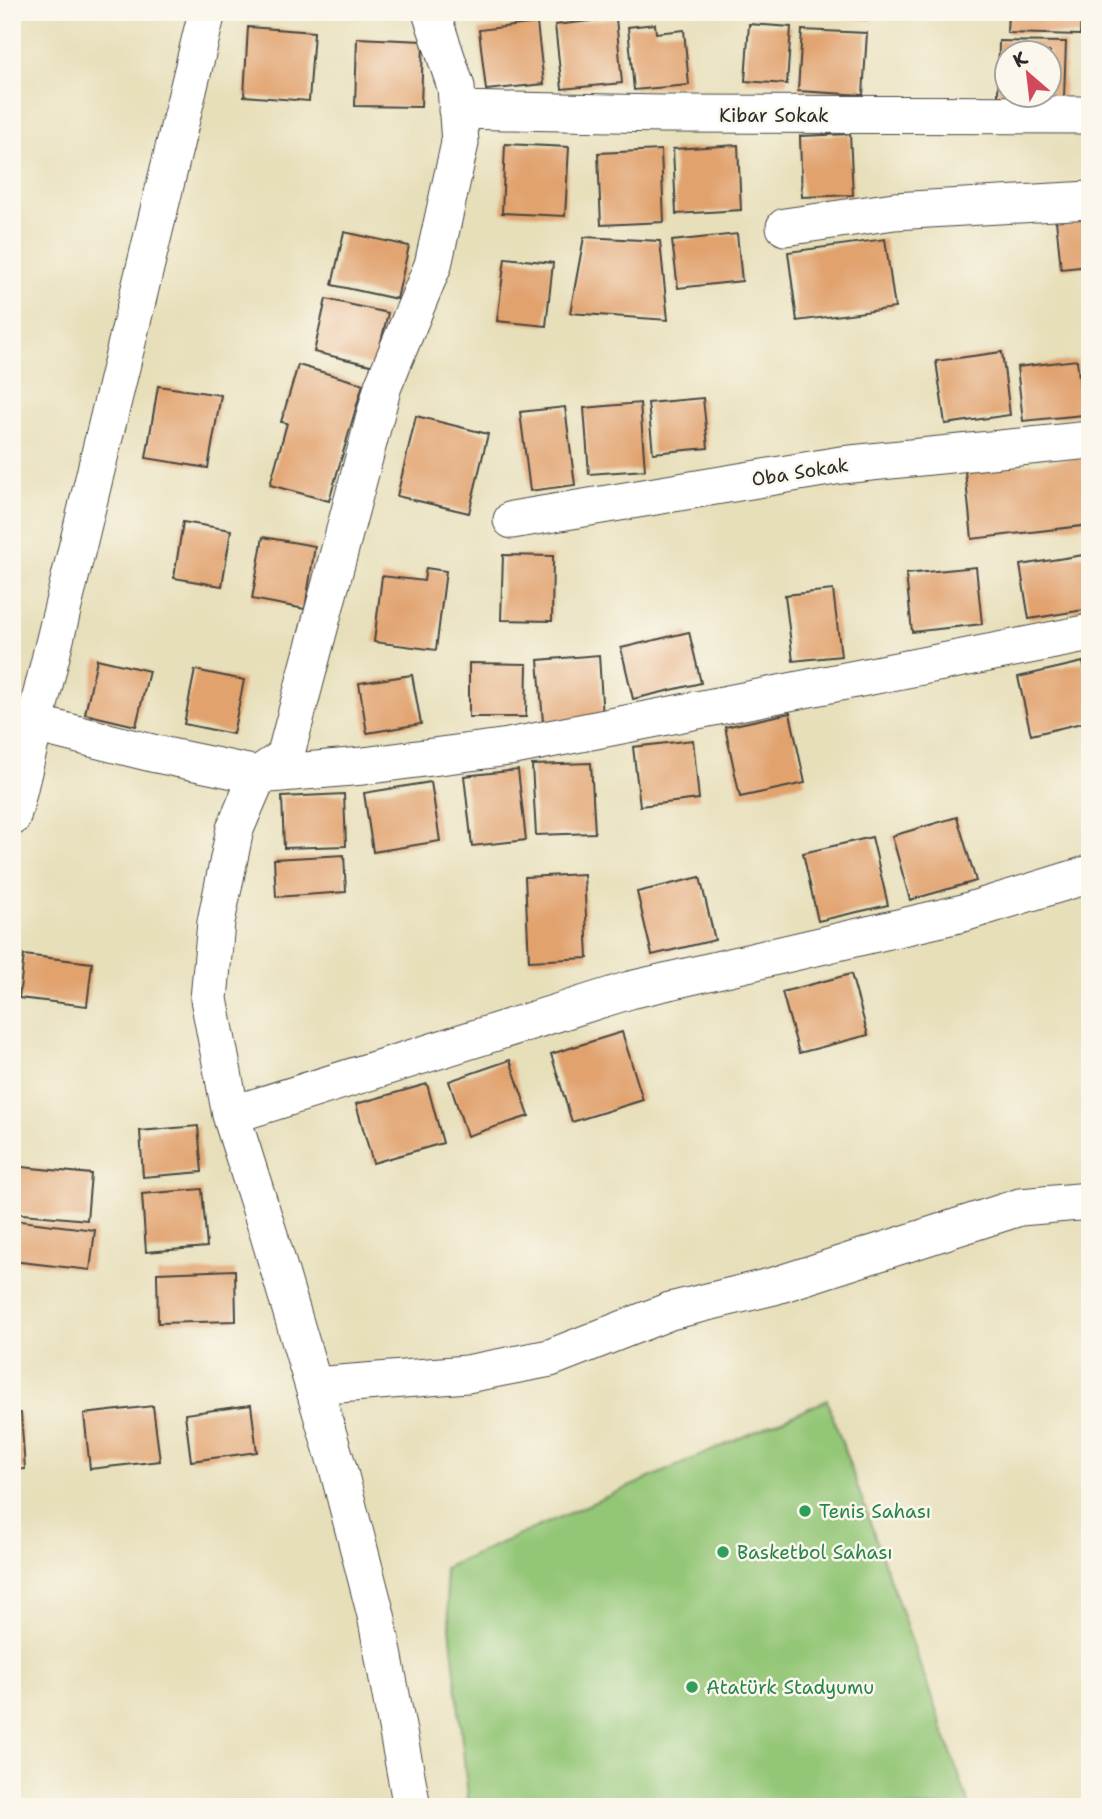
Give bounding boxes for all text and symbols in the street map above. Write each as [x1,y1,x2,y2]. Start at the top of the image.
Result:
north arrow [993,38,1064,108]
text: K [1009,45,1032,74]
street label: Kibar Sokak [719,103,829,128]
street label: Oba Sokak [750,452,850,492]
place label: Tenis Sahası [819,1499,931,1524]
marker: Tenis Sahası [797,1503,813,1519]
place label: Basketbol Sahası [737,1540,893,1565]
marker: Basketbol Sahası [715,1544,731,1560]
place label: Atatürk Stadyumu [706,1675,874,1700]
marker: Atatürk Stadyumu [684,1679,700,1695]

